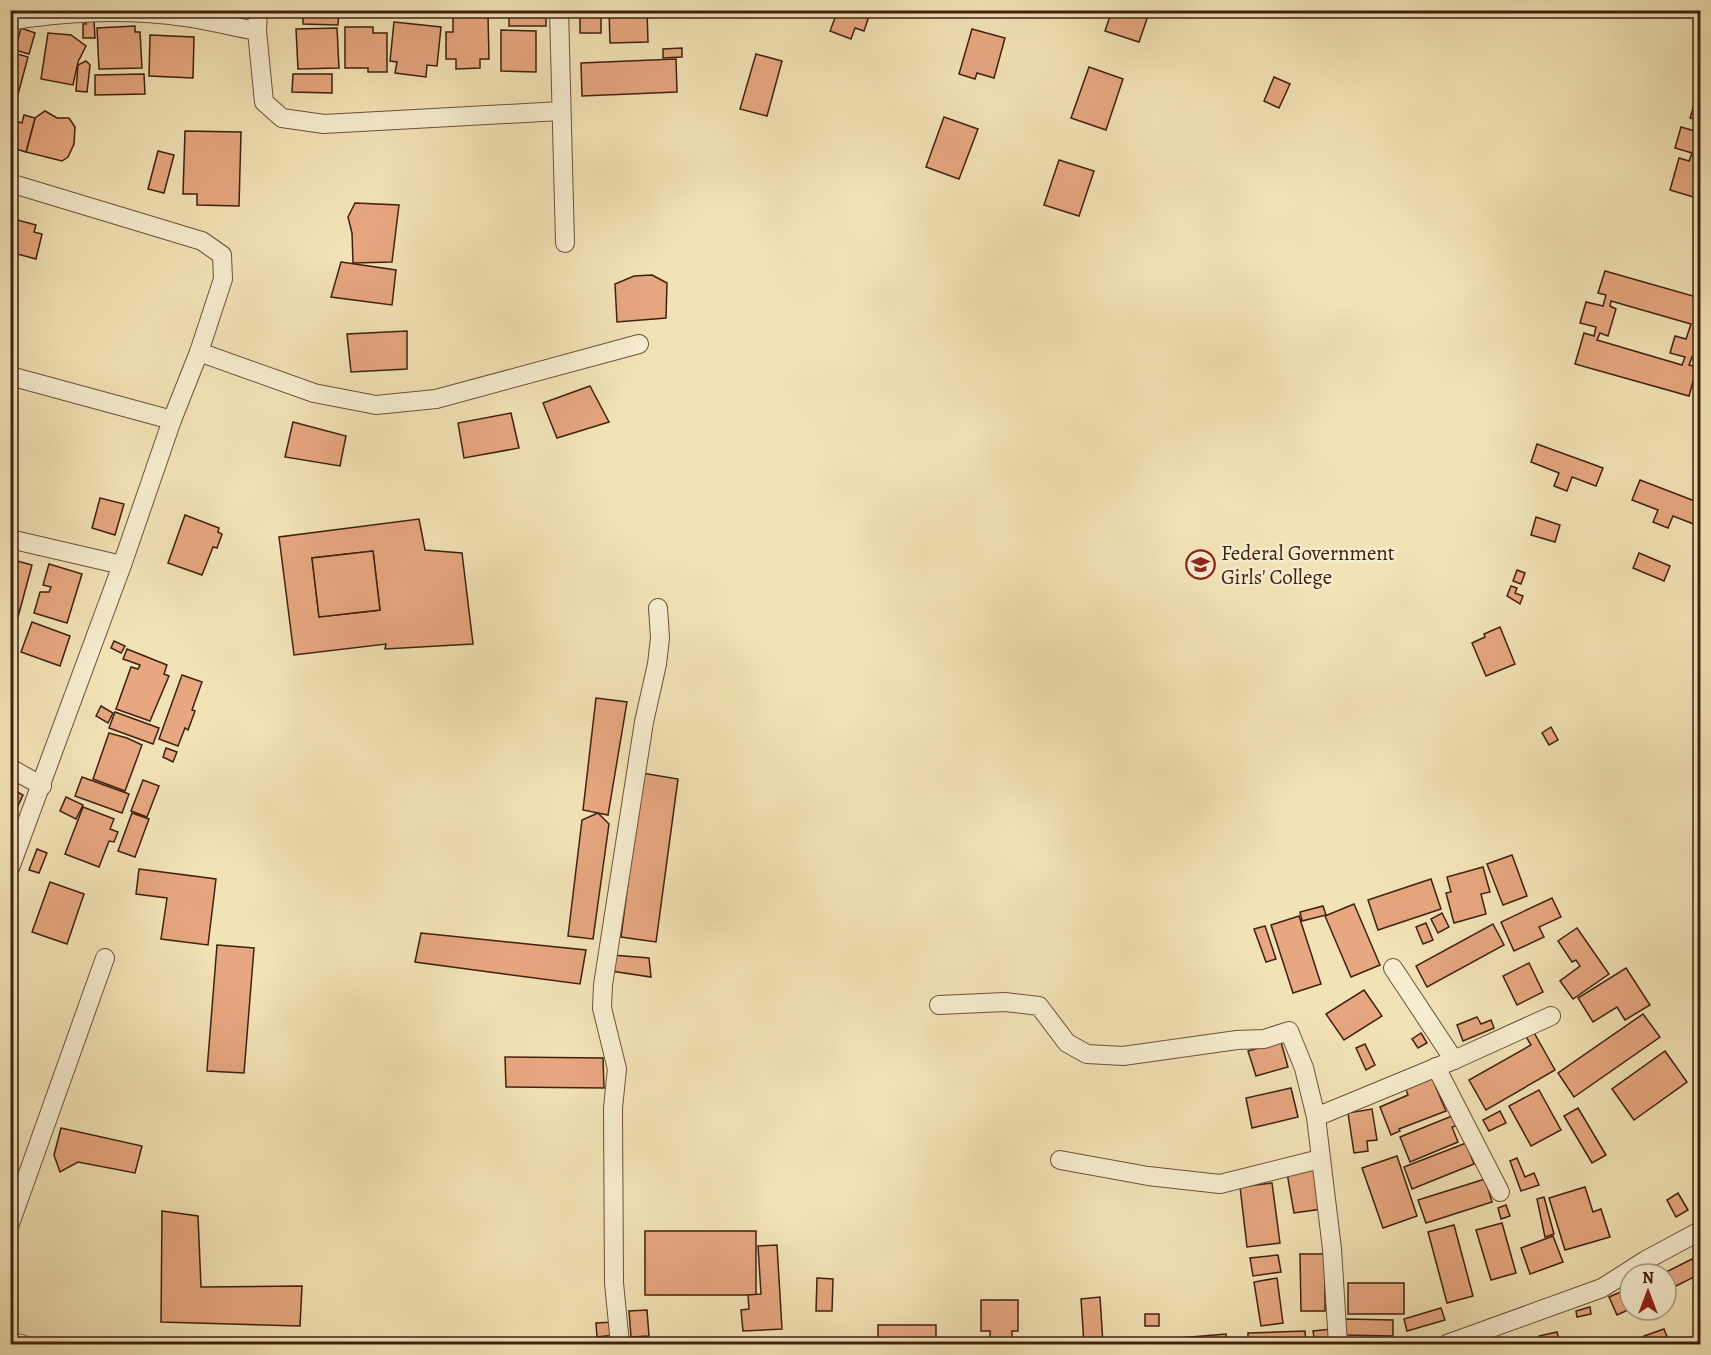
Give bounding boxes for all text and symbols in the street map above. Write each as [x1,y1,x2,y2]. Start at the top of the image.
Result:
place label: Federal Government Girls' College [1221,539,1395,591]
school or university icon: Federal Government Girls' College [1184,549,1216,581]
north arrow [1618,1262,1678,1322]
text: N [1642,1267,1654,1289]

